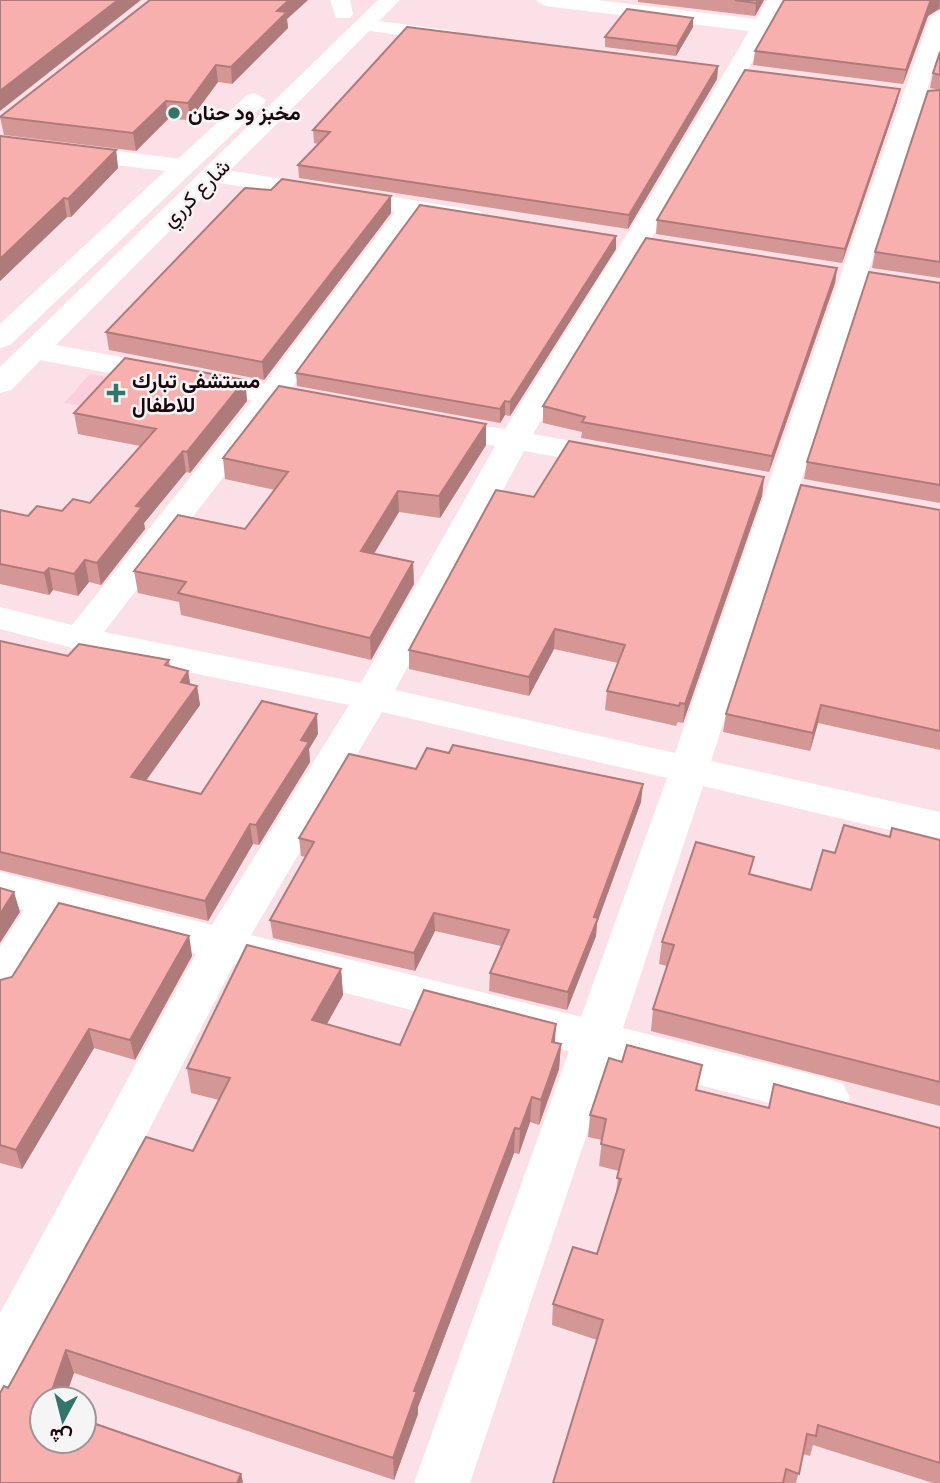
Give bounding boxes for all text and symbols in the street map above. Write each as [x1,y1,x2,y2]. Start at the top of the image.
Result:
place label: مخبز ود حنان [188,100,301,126]
marker: مخبز ود حنان [166,105,182,121]
street label: شارع كرري [156,153,238,235]
place label: مستشفى تبارك للاطفال [132,368,260,418]
marker: مستشفى تبارك للاطفال [106,383,126,403]
north arrow [28,1385,98,1455]
text: ش [48,1423,74,1449]

